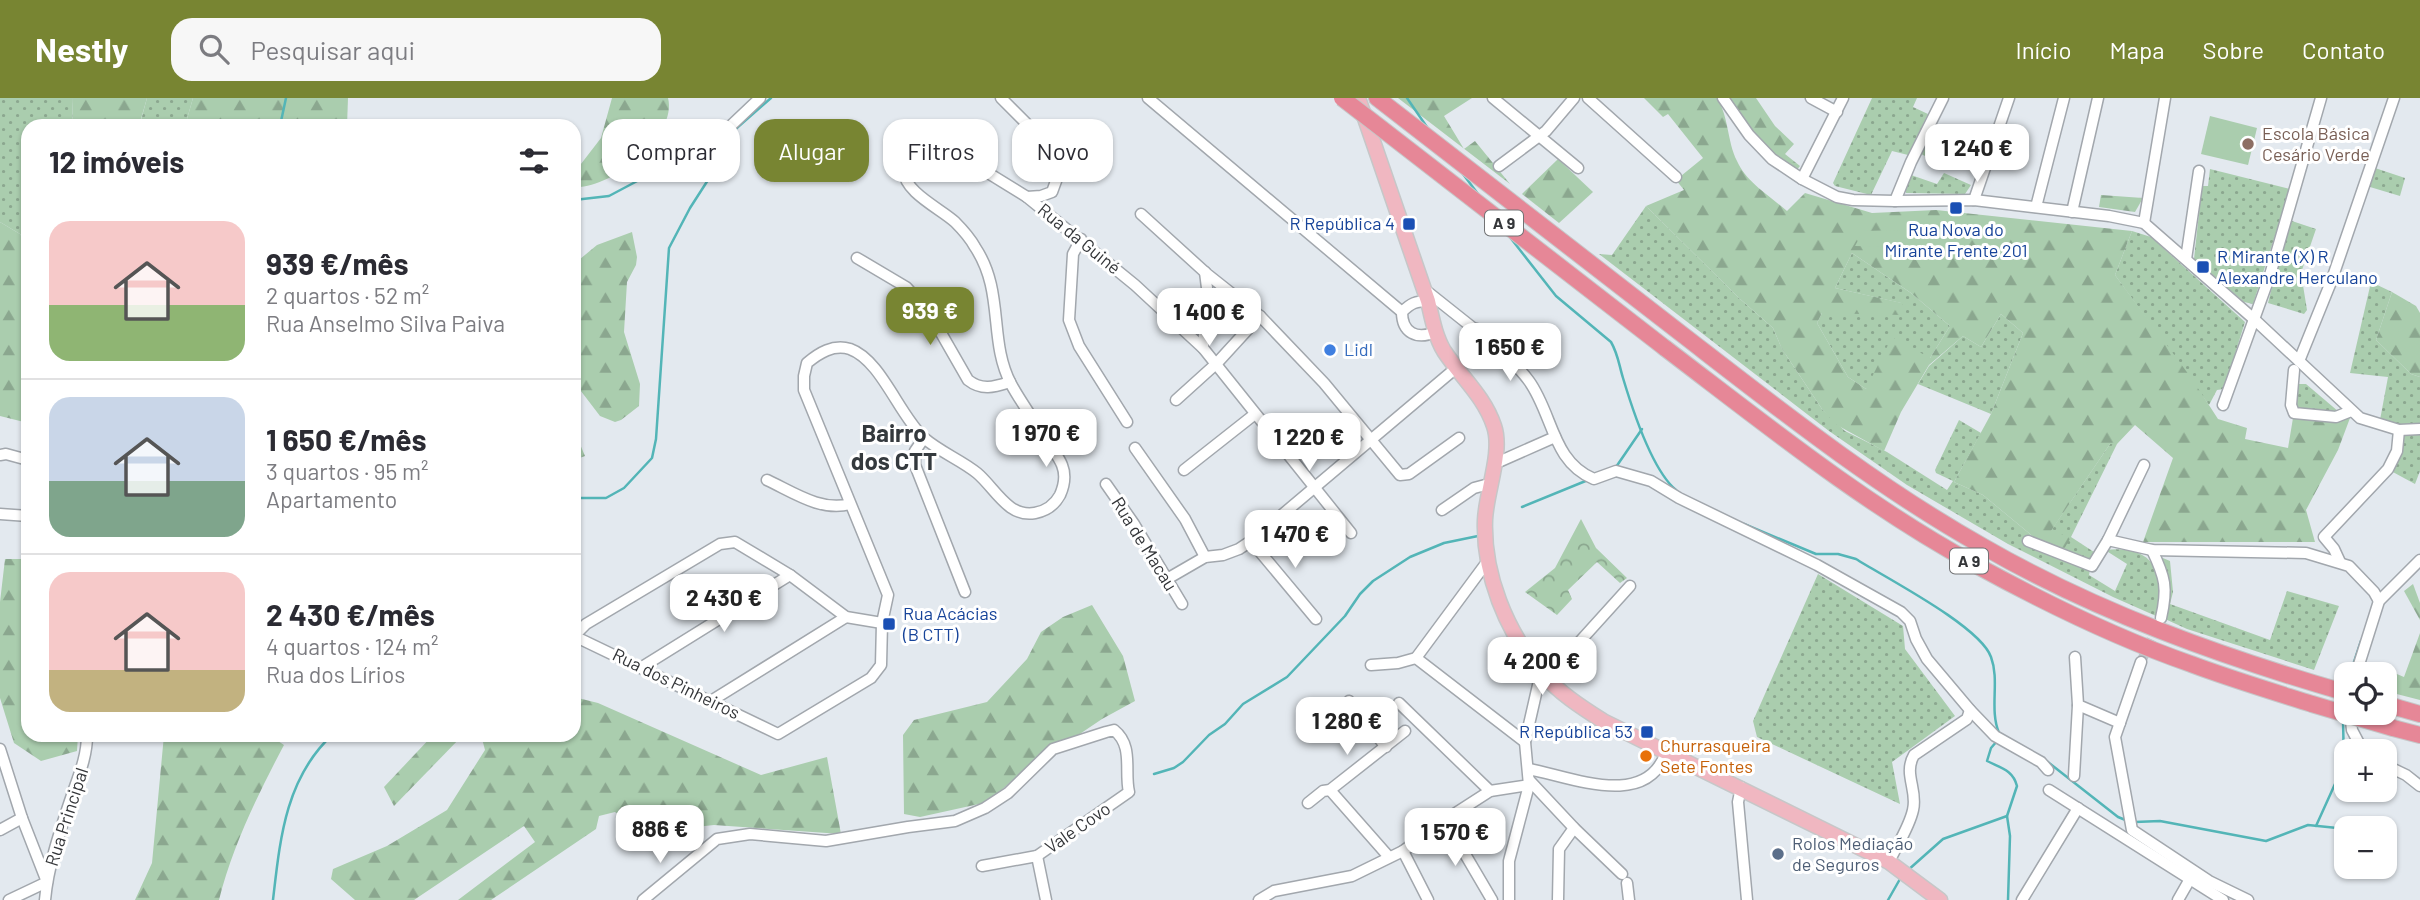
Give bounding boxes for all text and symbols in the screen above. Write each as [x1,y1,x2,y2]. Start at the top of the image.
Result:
search box [171,18,661,81]
text: Nestly [35,29,129,69]
icon: search [195,30,233,68]
text: Pesquisar aqui [251,34,415,65]
text: Início [2016,35,2072,64]
text: Mapa [2110,35,2164,64]
text: Sobre [2202,35,2264,64]
text: Contato [2302,35,2385,64]
chip: Comprar [602,119,740,182]
chip: Alugar [754,119,869,182]
chip: Filtros [883,119,998,182]
chip: Novo [1012,119,1113,182]
place label: Escola Básica Cesário Verde [2262,122,2370,165]
pin: 1 240 € [1912,125,2042,184]
text: 1 240 € [1941,133,2013,161]
marker: Escola Básica Cesário Verde [2240,136,2256,152]
icon: filters [515,142,553,180]
text: 12 imóveis [49,143,184,179]
street label: Rua da Guiné [1034,198,1126,278]
marker: Rua Nova do Mirante Frente 201 [1948,200,1964,216]
road number: A 9 [1485,211,1523,236]
place label: R República 4 [1290,212,1395,234]
marker: R República 4 [1401,216,1417,232]
place label: Rua Nova do Mirante Frente 201 [1884,218,2028,261]
text: 939 €/mês [266,245,409,281]
place label: R Mirante (X) R Alexandre Herculano [2217,245,2378,288]
icon: home [105,249,189,333]
marker: R Mirante (X) R Alexandre Herculano [2195,259,2211,275]
text: 2 quartos · 52 m² [266,281,429,309]
pin: 939 € [881,288,979,347]
pin: 1 400 € [1144,288,1274,348]
text: 939 € [902,296,958,324]
text: 1 400 € [1173,297,1245,325]
text: Rua Anselmo Silva Paiva [266,309,505,337]
pin: 1 650 € [1445,324,1575,383]
text: 1 650 € [1475,332,1545,360]
place label: Lidl [1344,338,1373,360]
marker: Lidl [1322,342,1338,358]
pin: 1 970 € [981,410,1111,469]
pin: 1 220 € [1244,414,1374,473]
district label: Bairro dos CTT [851,418,937,475]
text: 1 970 € [1012,418,1080,446]
text: 1 650 €/mês [266,421,426,457]
text: 1 220 € [1274,422,1344,450]
icon: home [105,425,189,509]
text: 3 quartos · 95 m² [266,457,429,485]
text: Apartamento [266,485,397,513]
street label: Rua de Macau [1107,492,1182,595]
pin: 1 470 € [1230,510,1360,570]
text: 1 470 € [1261,519,1329,547]
road number: A 9 [1950,548,1988,574]
pin: 2 430 € [659,574,789,634]
text: 2 430 € [686,583,762,611]
text: 2 430 €/mês [266,596,435,632]
icon: home [105,600,189,684]
place label: Rua Acácias (B CTT) [902,602,997,645]
marker: Rua Acácias (B CTT) [881,616,897,632]
text: 4 quartos · 124 m² [266,632,439,660]
pin: 4 200 € [1477,638,1607,697]
street label: Rua dos Pinheiros [609,643,744,723]
text: 4 200 € [1504,646,1580,674]
text: Rua dos Lírios [266,660,405,688]
map controls [2334,662,2397,879]
button: locate [2334,662,2397,725]
pin: 1 280 € [1282,698,1412,757]
text: 1 280 € [1312,706,1382,734]
place label: R República 53 [1519,720,1633,742]
marker: R República 53 [1639,724,1655,740]
place label: Churrasqueira Sete Fontes [1660,734,1771,777]
button: + [2334,739,2397,802]
marker: Churrasqueira Sete Fontes [1638,748,1654,764]
street label: Rua Principal [40,765,92,869]
street label: Vale Covo [1041,797,1114,858]
pin: 886 € [611,806,709,865]
pin: 1 570 € [1390,808,1520,868]
text: 886 € [632,814,688,842]
button: − [2334,816,2397,879]
text: 1 570 € [1421,817,1489,845]
place label: Rolos Mediação de Seguros [1792,832,1913,875]
marker: Rolos Mediação de Seguros [1770,846,1786,862]

